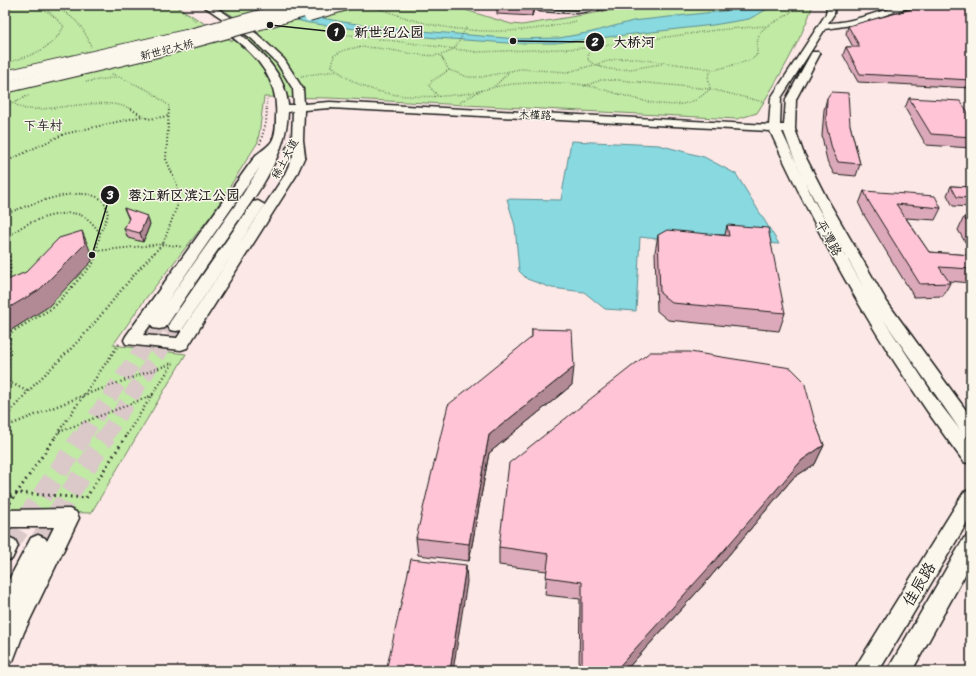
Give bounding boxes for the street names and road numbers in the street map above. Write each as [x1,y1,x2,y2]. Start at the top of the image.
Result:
street label: 新世纪大桥 [138,34,196,66]
street label: 木槿路 [518,105,552,125]
street label: 稀土大道 [266,135,304,183]
street label: 平潭路 [809,215,849,261]
street label: 佳辰路 [894,556,944,612]

